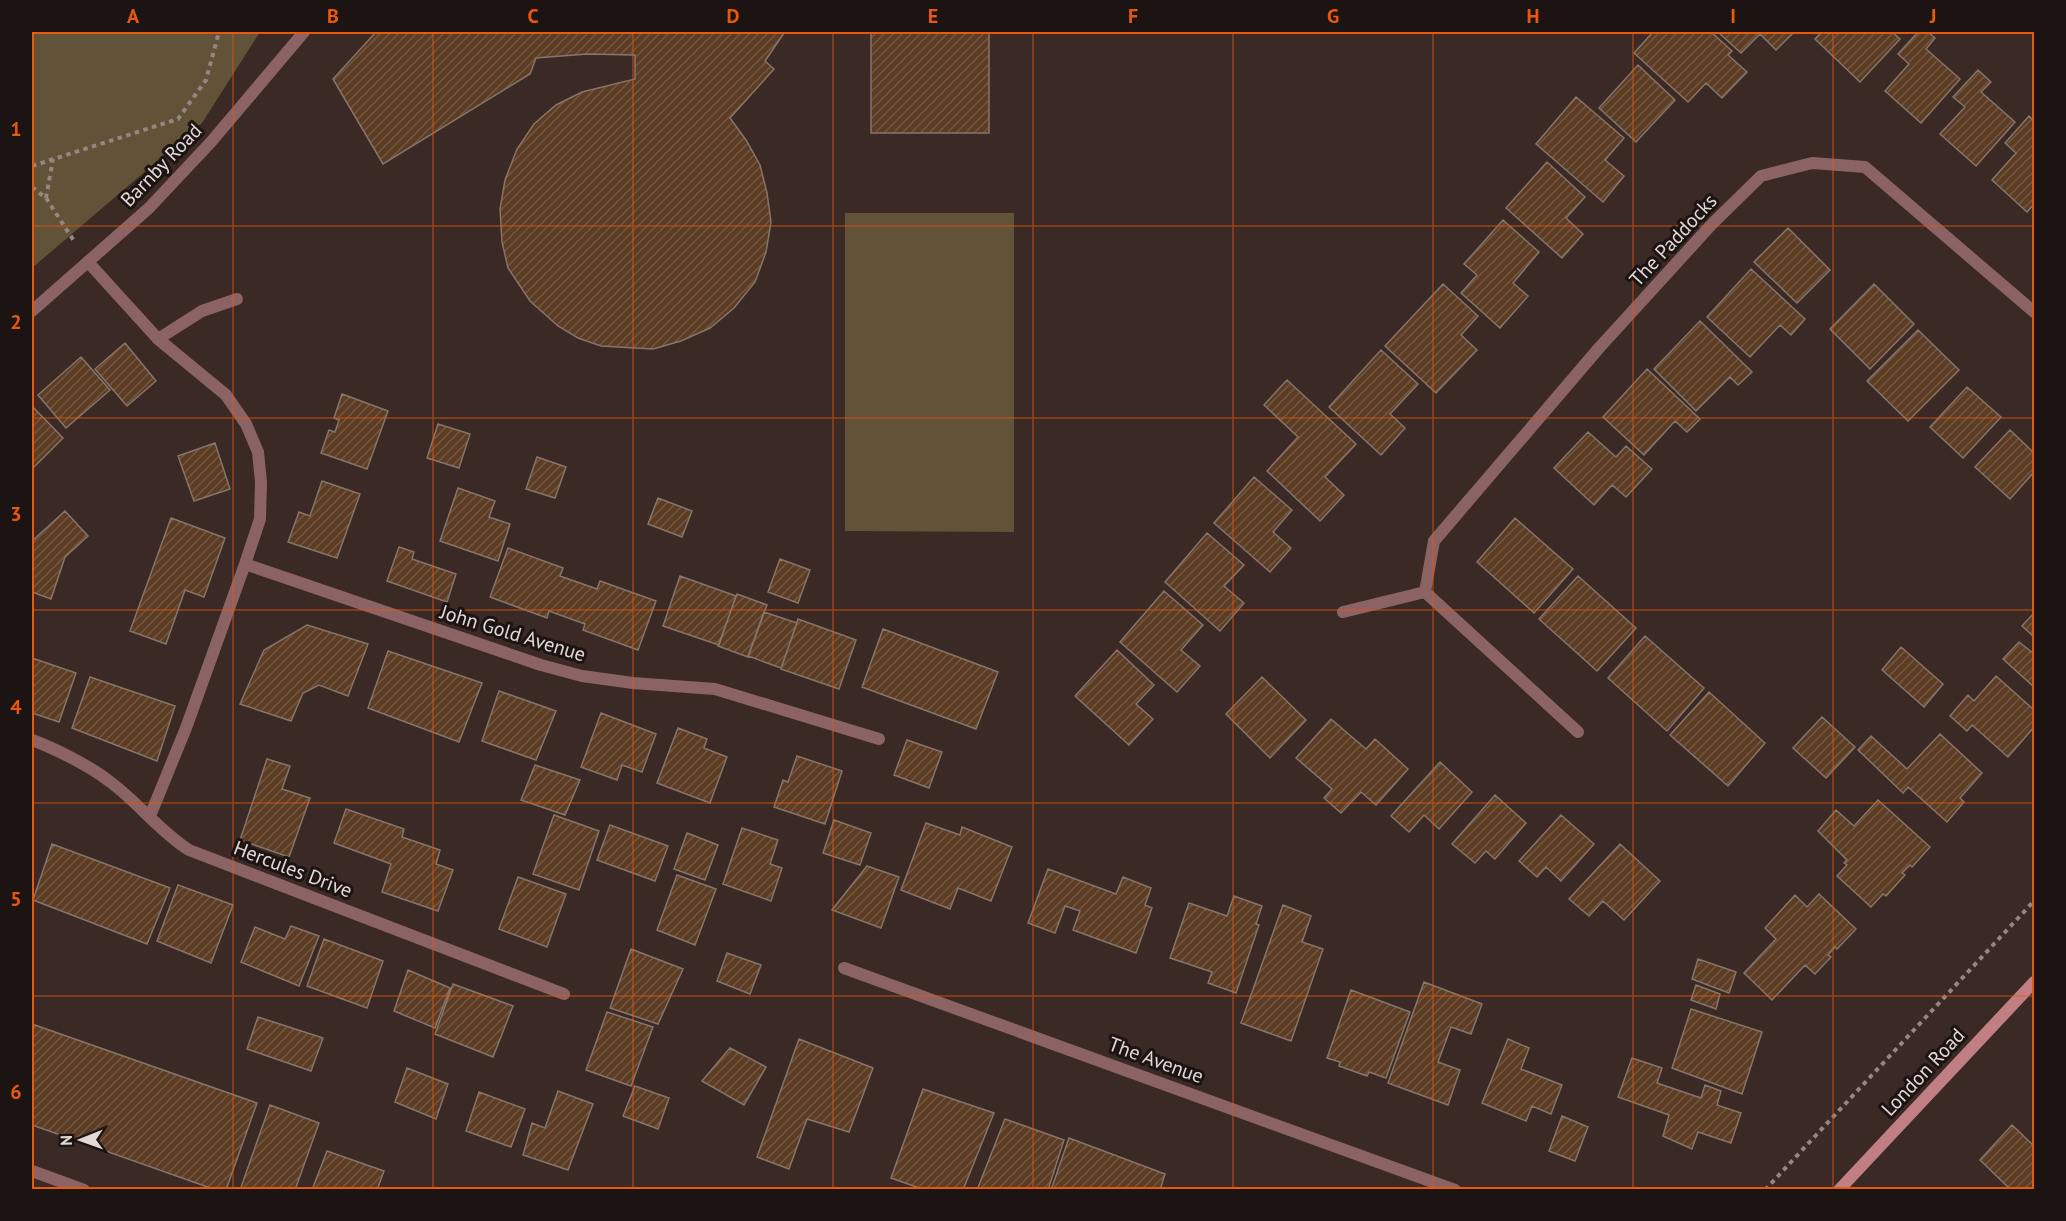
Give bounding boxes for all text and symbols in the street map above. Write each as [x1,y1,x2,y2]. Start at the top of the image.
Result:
text: A [127,3,140,29]
text: B [327,3,339,29]
text: C [527,3,539,29]
text: D [727,3,740,29]
text: E [928,3,938,29]
text: F [1128,3,1138,29]
text: G [1327,3,1339,29]
text: H [1526,3,1540,29]
text: I [1730,3,1736,29]
text: J [1929,3,1936,29]
text: 1 [10,116,22,142]
street label: Barnby Road [115,118,207,212]
street label: The Paddocks [1624,188,1722,292]
text: 2 [10,309,22,335]
text: 3 [10,501,22,527]
street label: John Gold Avenue [436,598,589,667]
text: 4 [10,694,22,720]
street label: Hercules Drive [230,835,356,903]
text: 5 [10,886,22,912]
street label: London Road [1876,1023,1970,1121]
street label: The Avenue [1105,1031,1207,1089]
text: 6 [10,1079,22,1105]
north arrow [51,1110,111,1170]
text: N [56,1135,76,1146]

